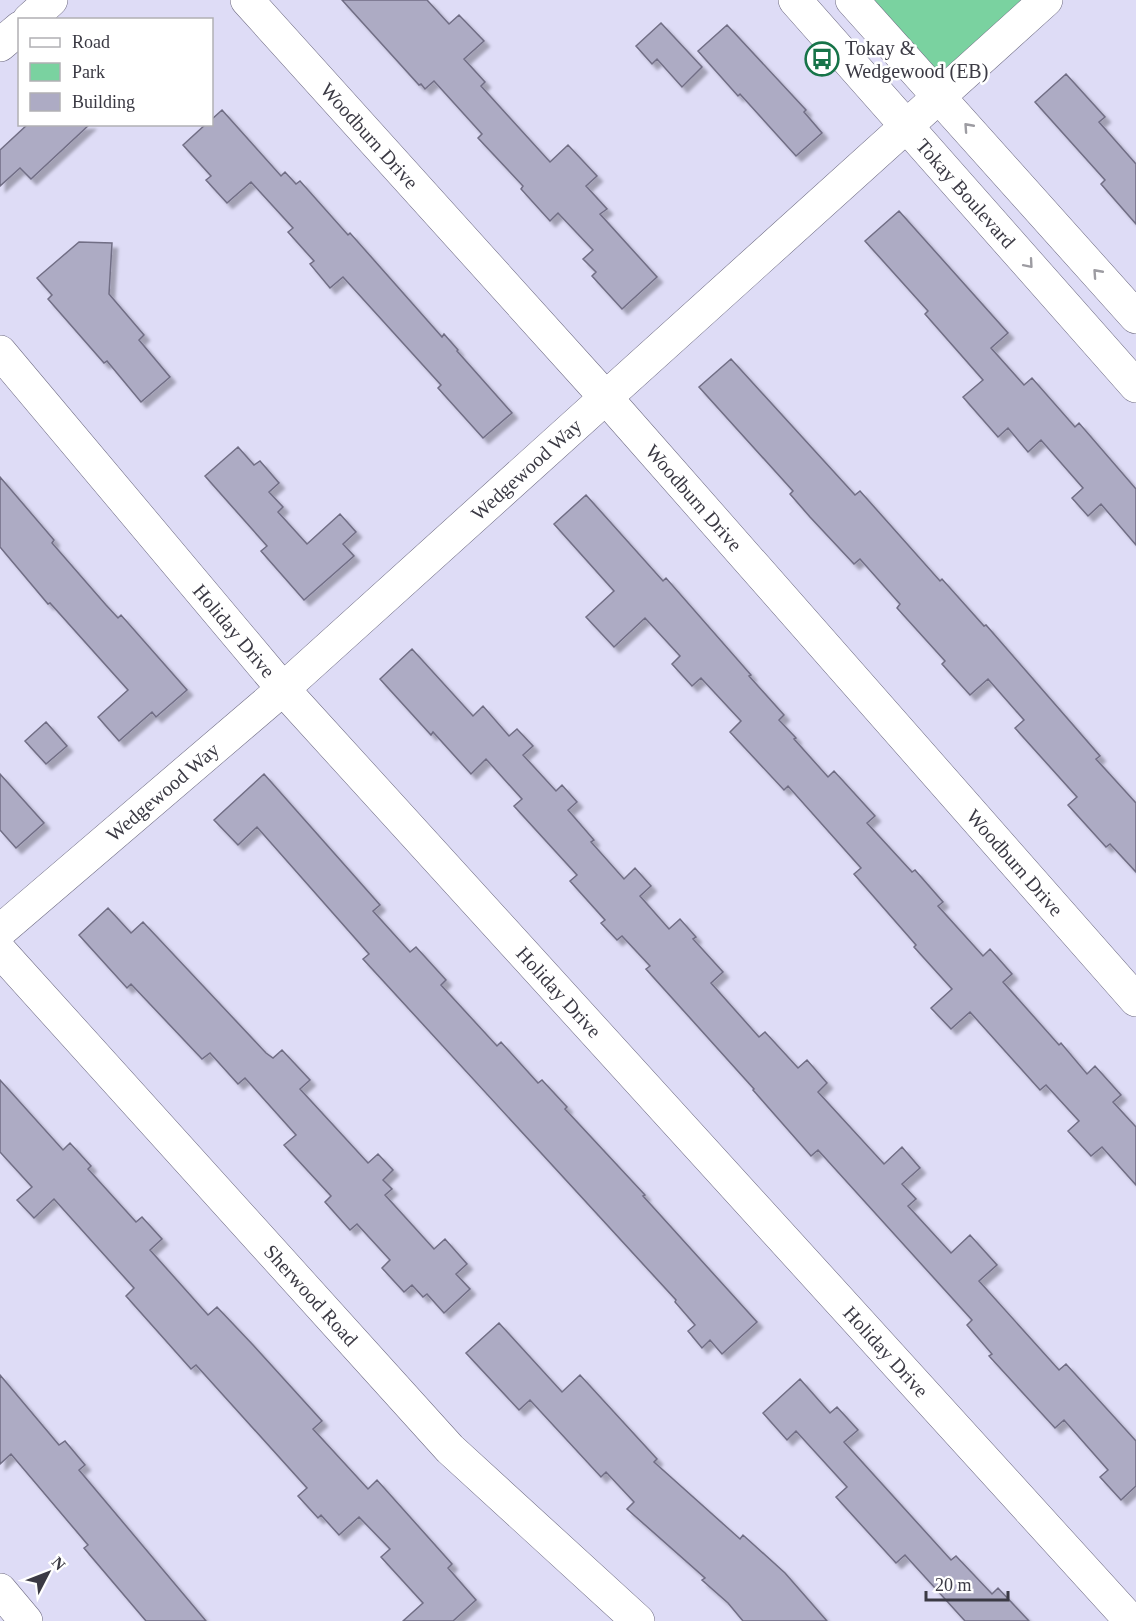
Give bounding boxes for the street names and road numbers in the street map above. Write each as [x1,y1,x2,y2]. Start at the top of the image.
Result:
street label: Woodburn Drive [316,79,423,193]
street label: Tokay Boulevard [912,134,1020,252]
street label: Wedgewood Way [467,414,586,525]
street label: Woodburn Drive [641,440,747,556]
street label: Holiday Drive [189,580,280,682]
street label: Wedgewood Way [102,738,224,846]
street label: Woodburn Drive [962,805,1068,920]
street label: Holiday Drive [512,942,606,1042]
street label: Sherwood Road [260,1240,362,1350]
street label: Holiday Drive [839,1302,933,1402]

